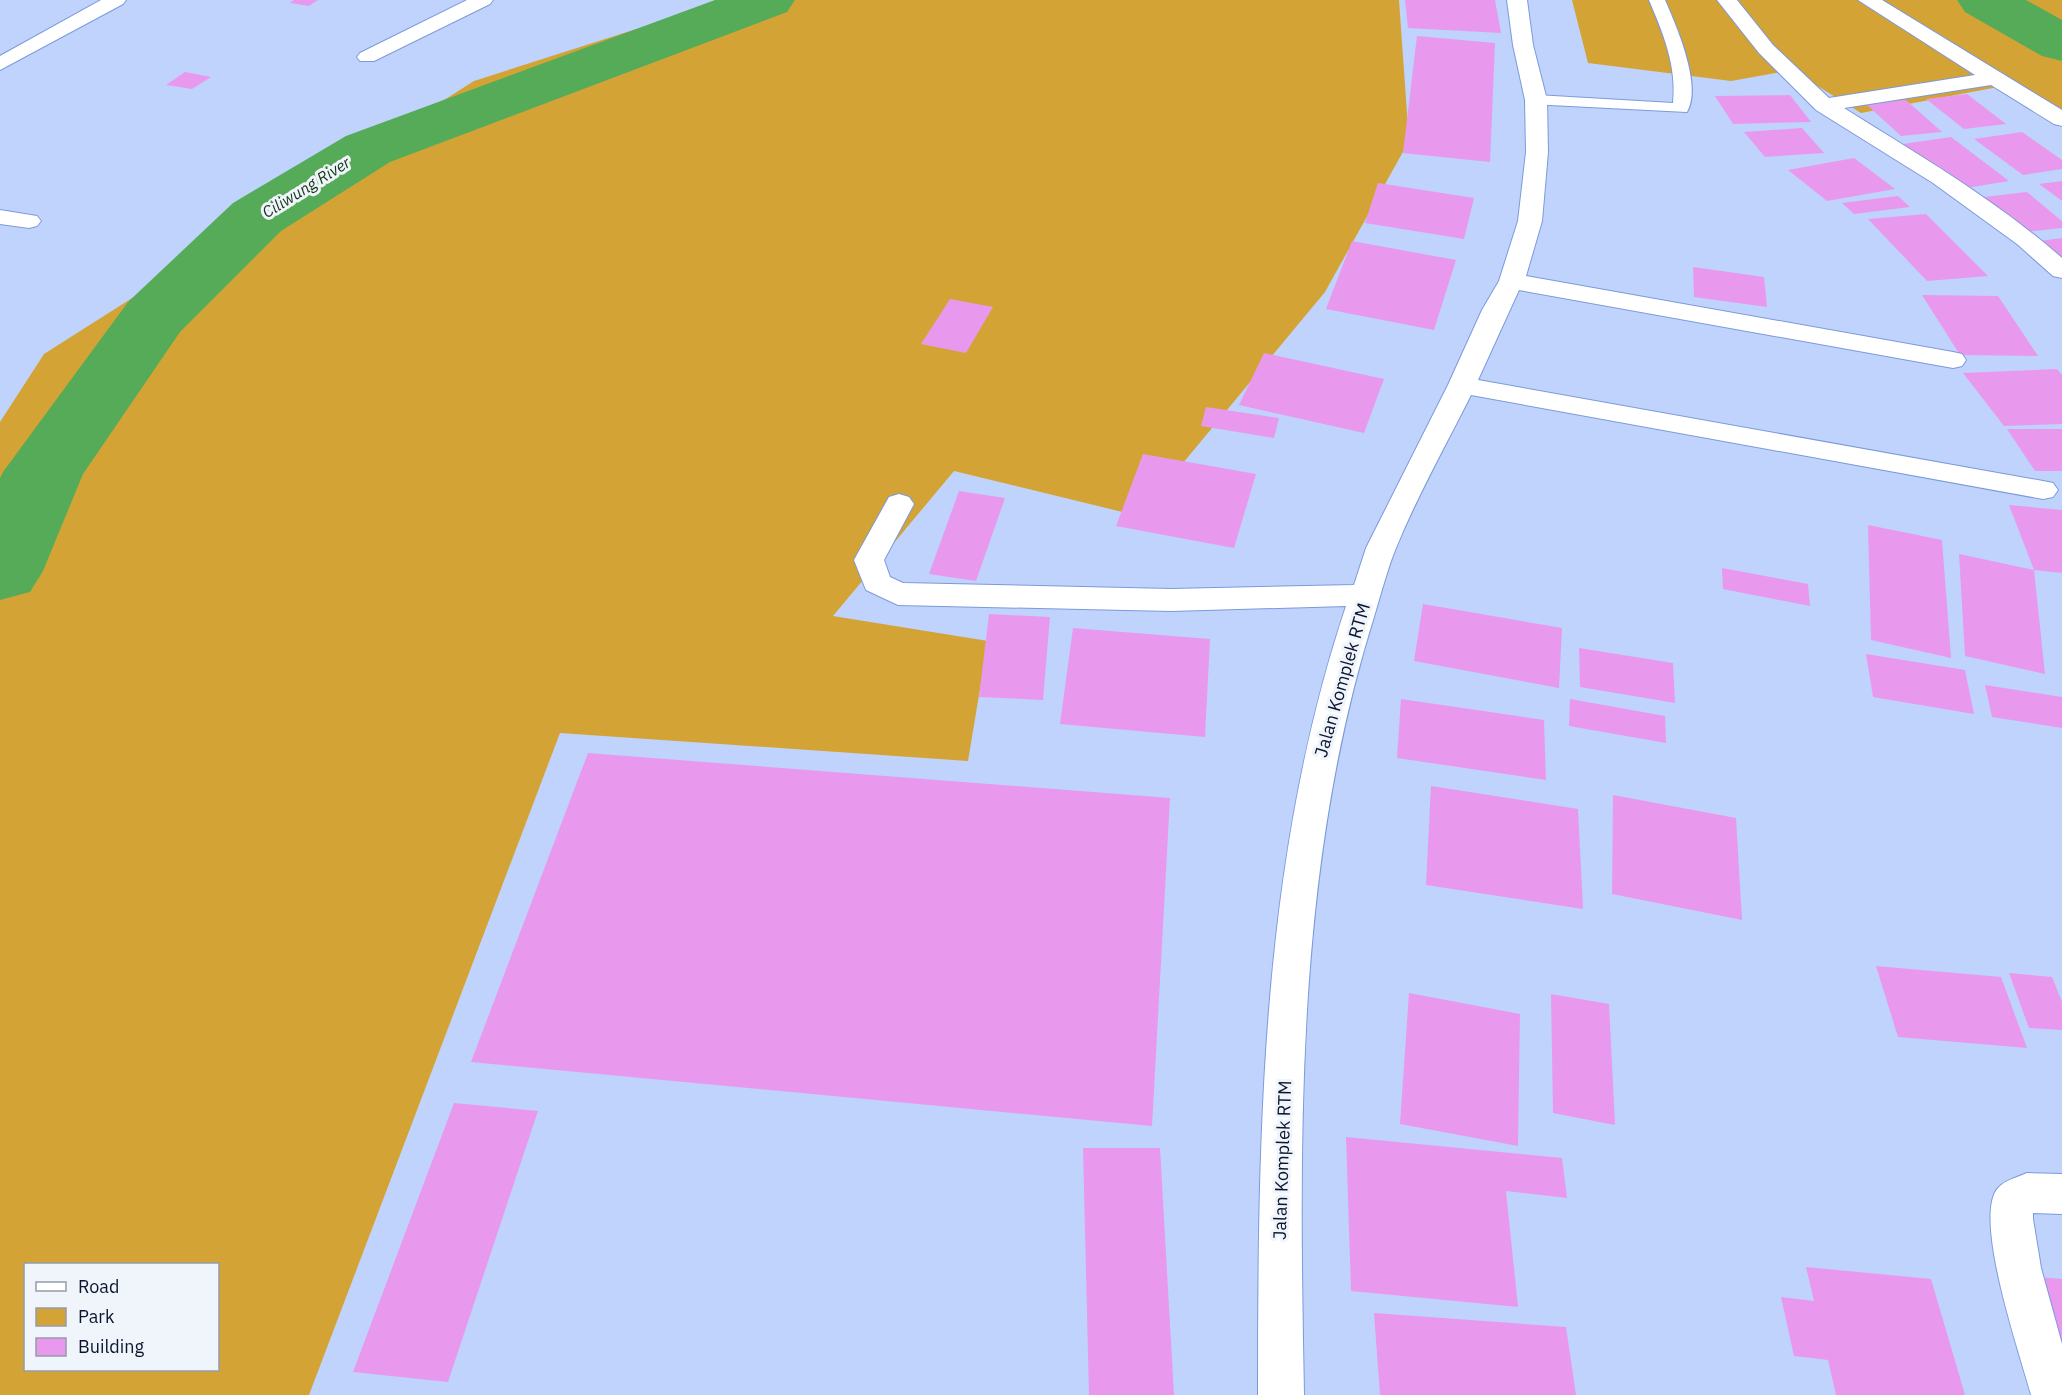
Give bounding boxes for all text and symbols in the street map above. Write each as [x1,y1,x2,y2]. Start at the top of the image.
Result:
water label: Ciliwung River [258,151,355,222]
street label: Jalan Komplek RTM [1309,600,1375,760]
street label: Jalan Komplek RTM [1268,1080,1296,1240]
legend [24,1263,219,1371]
text: Road [78,1275,119,1298]
text: Park [78,1305,115,1328]
text: Building [78,1335,145,1358]

